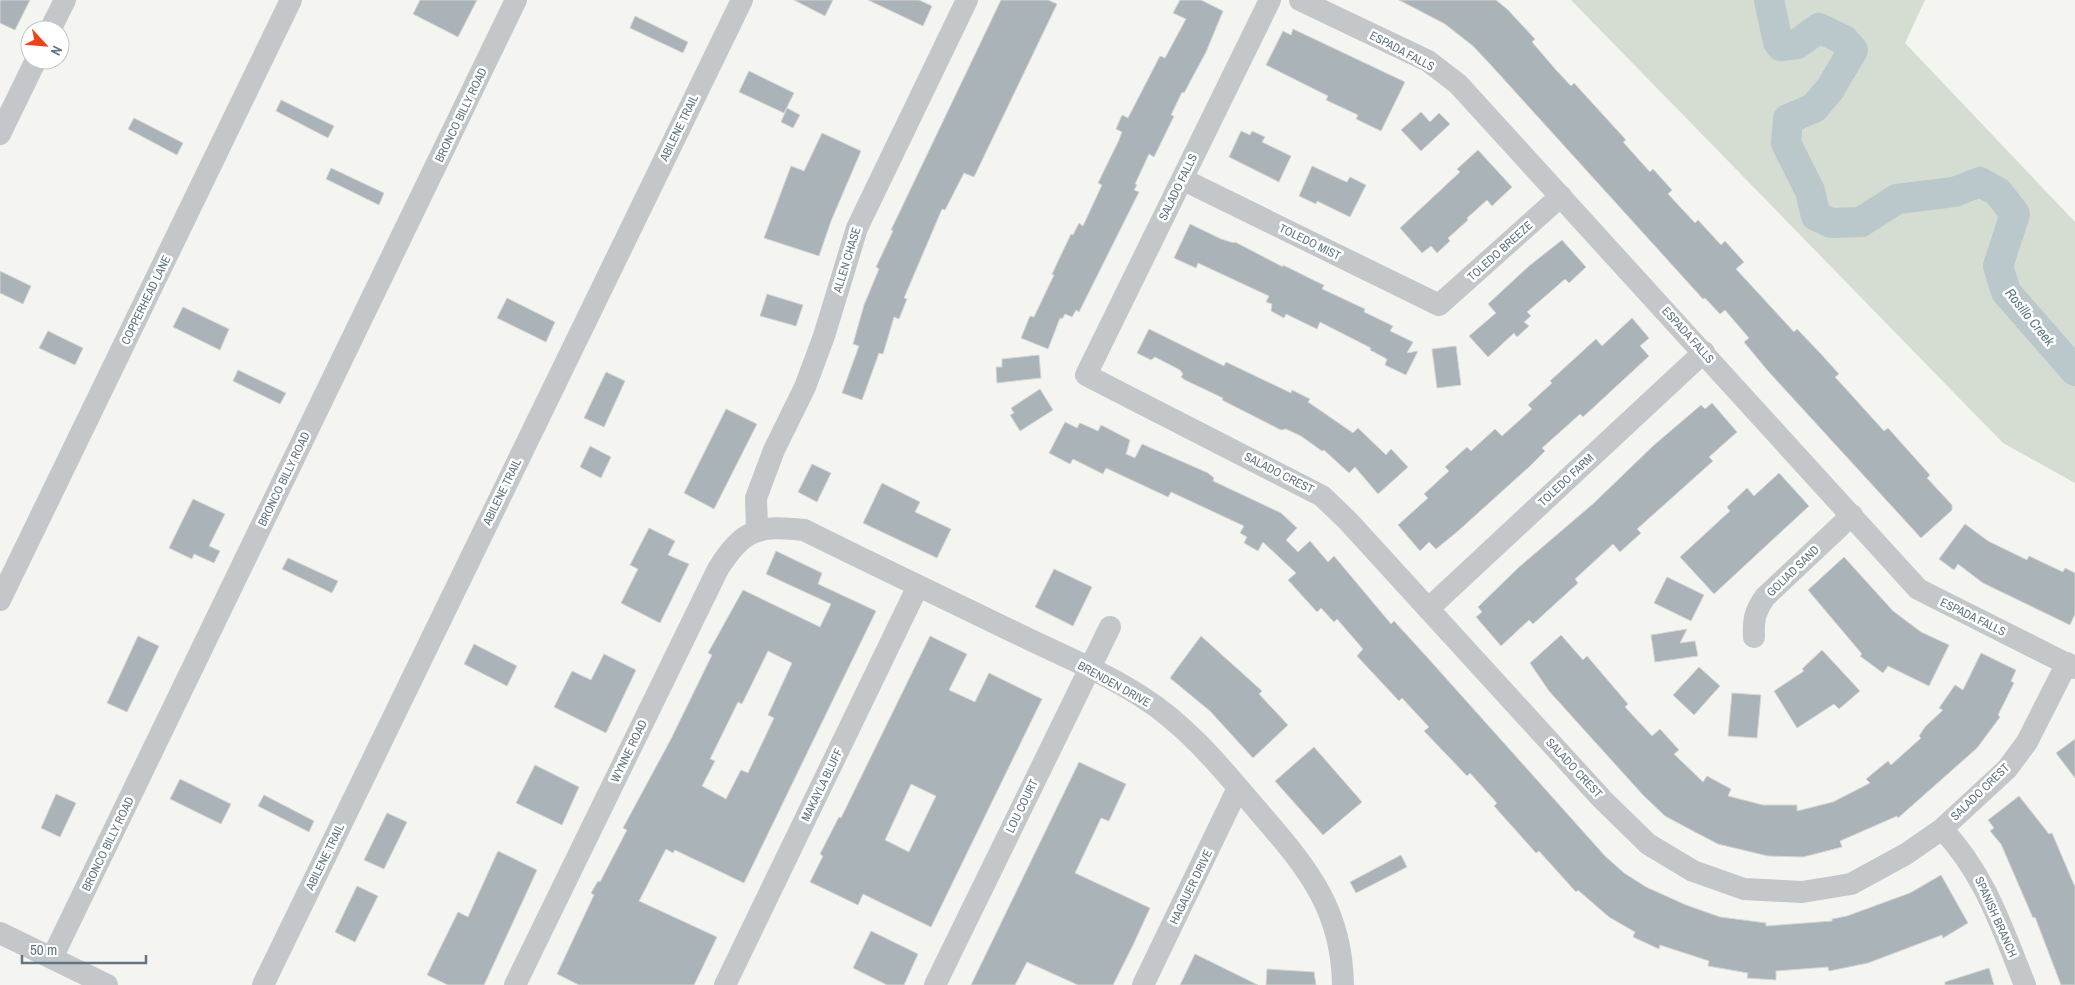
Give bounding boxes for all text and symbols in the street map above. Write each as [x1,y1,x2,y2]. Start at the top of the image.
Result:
north arrow [20,20,70,70]
street label: ESPADA FALLS [1367,27,1437,75]
text: N [47,43,67,58]
street label: BRONCO BILLY ROAD [431,65,491,165]
street label: ABILENE TRAIL [656,92,702,165]
street label: SALADO FALLS [1155,151,1201,223]
street label: TOLEDO BREEZE [1464,217,1536,285]
street label: TOLEDO MIST [1277,220,1343,264]
street label: ALLEN CHASE [829,225,865,296]
street label: COPPERHEAD LANE [117,253,175,347]
water label: Rosillo Creek [2001,285,2059,350]
street label: ESPADA FALLS [1658,303,1718,367]
street label: BRONCO BILLY ROAD [254,429,314,529]
street label: SALADO CREST [1242,449,1316,497]
street label: TOLEDO FARM [1535,450,1597,510]
street label: ABILENE TRAIL [479,456,525,529]
street label: GOLIAD SAND [1763,542,1823,600]
street label: ESPADA FALLS [1938,594,2009,640]
street label: BRENDEN DRIVE [1075,657,1153,711]
street label: WYNNE ROAD [607,717,651,785]
street label: SALADO CREST [1542,735,1606,801]
street label: MAKAYLA BLUFF [797,746,847,824]
street label: SALADO CREST [1947,760,2013,824]
street label: LOU COURT [1002,777,1042,835]
street label: BRONCO BILLY ROAD [78,794,138,894]
street label: ABILENE TRAIL [302,821,348,894]
street label: HAGAUER DRIVE [1166,847,1216,927]
street label: SPANISH BRANCH [1971,874,2021,960]
scale bar [22,932,146,964]
text: 50 m [30,939,57,960]

